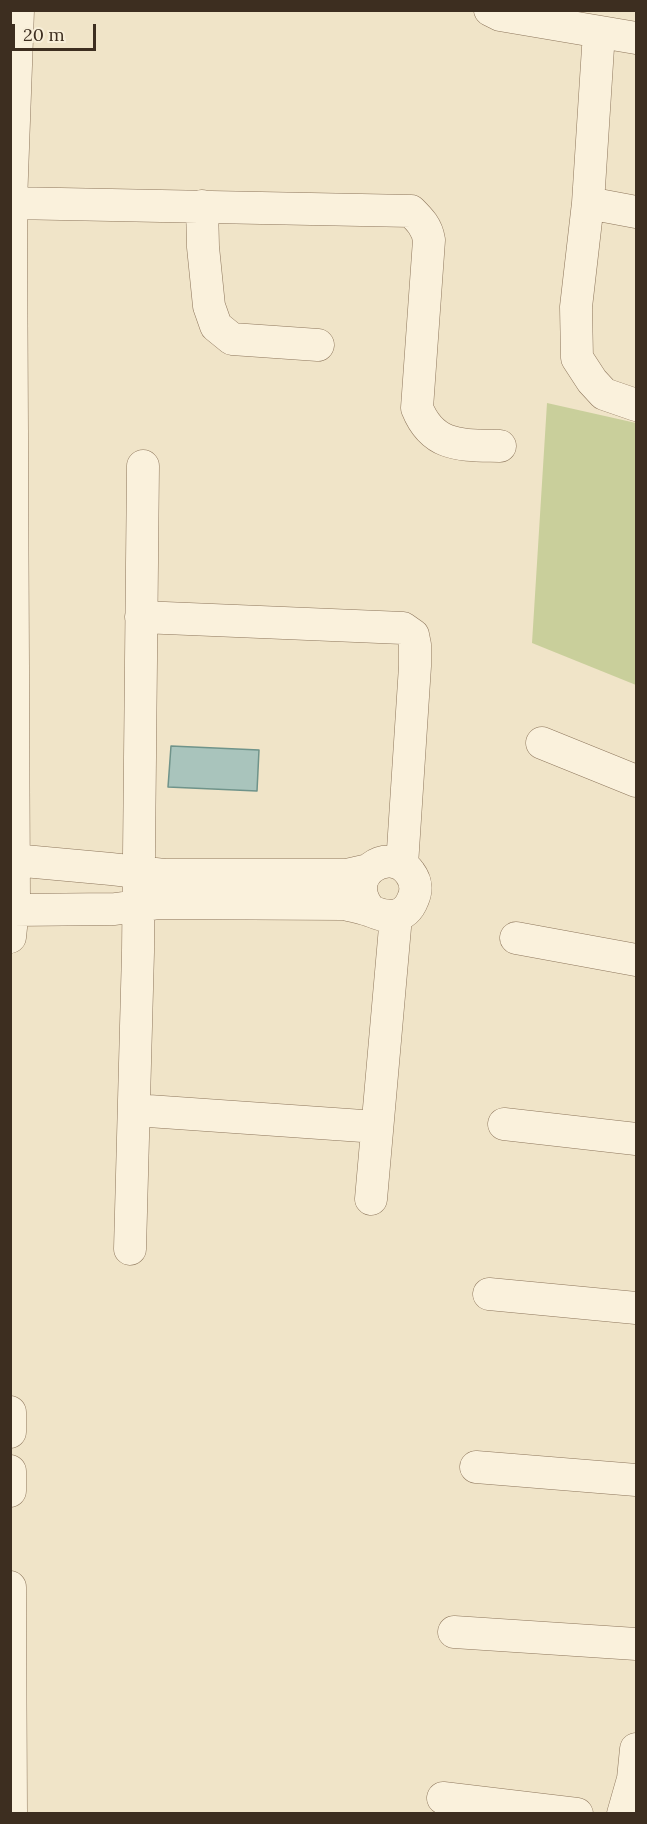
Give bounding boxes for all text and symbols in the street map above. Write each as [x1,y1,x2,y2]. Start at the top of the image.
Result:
scale bar [15,12,99,50]
text: 20 m [23,23,65,46]

